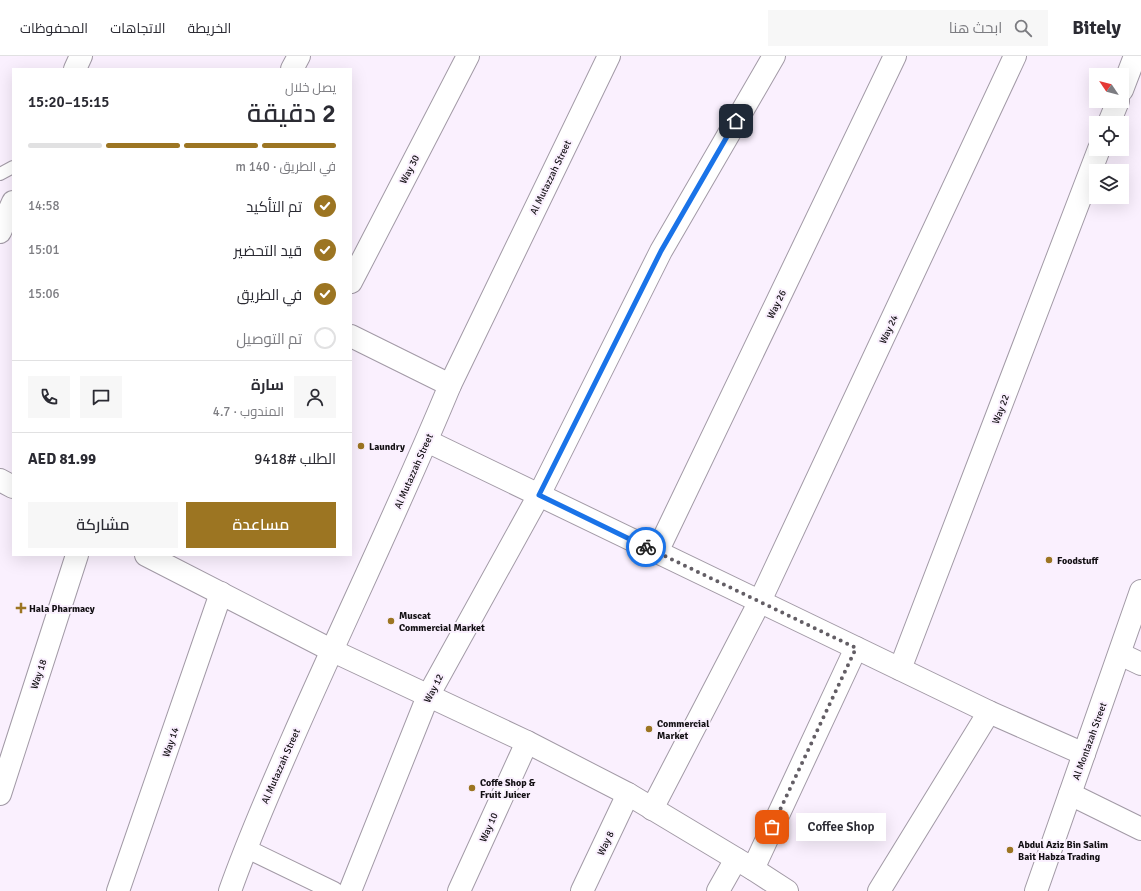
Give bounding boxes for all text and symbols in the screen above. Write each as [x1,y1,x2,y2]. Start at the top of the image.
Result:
search box [768,10,1048,46]
text: Bitely [1072,16,1121,40]
icon: search [1012,17,1034,39]
text: ابحث هنا [949,19,1002,37]
text: المحفوظات [20,20,88,37]
text: الاتجاهات [110,20,166,37]
text: الخريطة [188,20,231,37]
north arrow [1089,68,1129,108]
map controls [1089,68,1129,204]
text: يصل خلال [285,80,336,96]
text: 15:15–15:20 [28,93,109,111]
text: 2 دقيقة [247,98,336,130]
pin [719,104,753,138]
icon: home [725,110,747,132]
button: locate [1089,116,1129,156]
street label: Al Mutazzah Street [528,138,574,216]
street label: Way 30 [398,153,422,186]
text: في الطريق · 140 m [235,159,336,175]
button: layers [1089,164,1129,204]
icon: check [314,195,336,217]
text: 14:58 [28,198,60,214]
text: تم التأكيد [246,198,302,216]
icon: check [314,239,336,261]
text: 15:01 [28,242,60,258]
text: قيد التحضير [234,242,302,260]
icon: check [314,283,336,305]
text: 15:06 [28,286,60,302]
text: في الطريق [237,286,302,304]
street label: Way 26 [765,288,789,321]
street label: Way 24 [877,312,901,346]
text: تم التوصيل [236,330,302,348]
button: phone [28,376,70,418]
button: chat [80,376,122,418]
text: سارة [251,376,284,394]
button: person [294,376,336,418]
street label: Way 22 [990,393,1012,426]
text: المندوب · 4.7 [213,404,284,420]
street label: Al Mutazzah Street [392,432,436,511]
marker: Laundry [356,441,366,451]
place label: Laundry [369,441,405,453]
text: AED 81.99 [28,450,96,468]
text: الطلب #9418 [254,450,336,468]
button: مشاركة [28,502,178,548]
button: مساعدة [186,502,336,548]
courier [626,527,666,567]
icon: bike [635,536,657,558]
marker: Foodstuff [1044,555,1054,565]
place label: Foodstuff [1057,555,1100,567]
marker: Hala Pharmacy [16,603,26,613]
place label: Hala Pharmacy [29,603,95,615]
place label: Muscat Commercial Market [399,610,485,634]
marker: Muscat Commercial Market [386,616,396,626]
street label: Way 18 [28,658,49,691]
street label: Way 12 [422,672,446,705]
street label: Al Montazah Street [1070,700,1110,782]
place label: Commercial Market [657,718,709,742]
marker: Commercial Market [644,724,654,734]
street label: Way 14 [160,725,182,759]
street label: Al Mutazzah Street [259,727,303,806]
place label: Coffe Shop & Fruit Juicer [480,777,536,801]
marker: Coffe Shop & Fruit Juicer [467,783,477,793]
pin [755,810,789,844]
street label: Way 10 [477,811,501,844]
callout: Coffee Shop [796,813,886,841]
icon: bag [761,816,783,838]
text: Coffee Shop [808,819,874,835]
street label: Way 8 [595,829,617,857]
place label: Abdul Aziz Bin Salim Bait Habza Trading [1018,839,1108,863]
marker: Abdul Aziz Bin Salim Bait Habza Trading [1005,845,1015,855]

